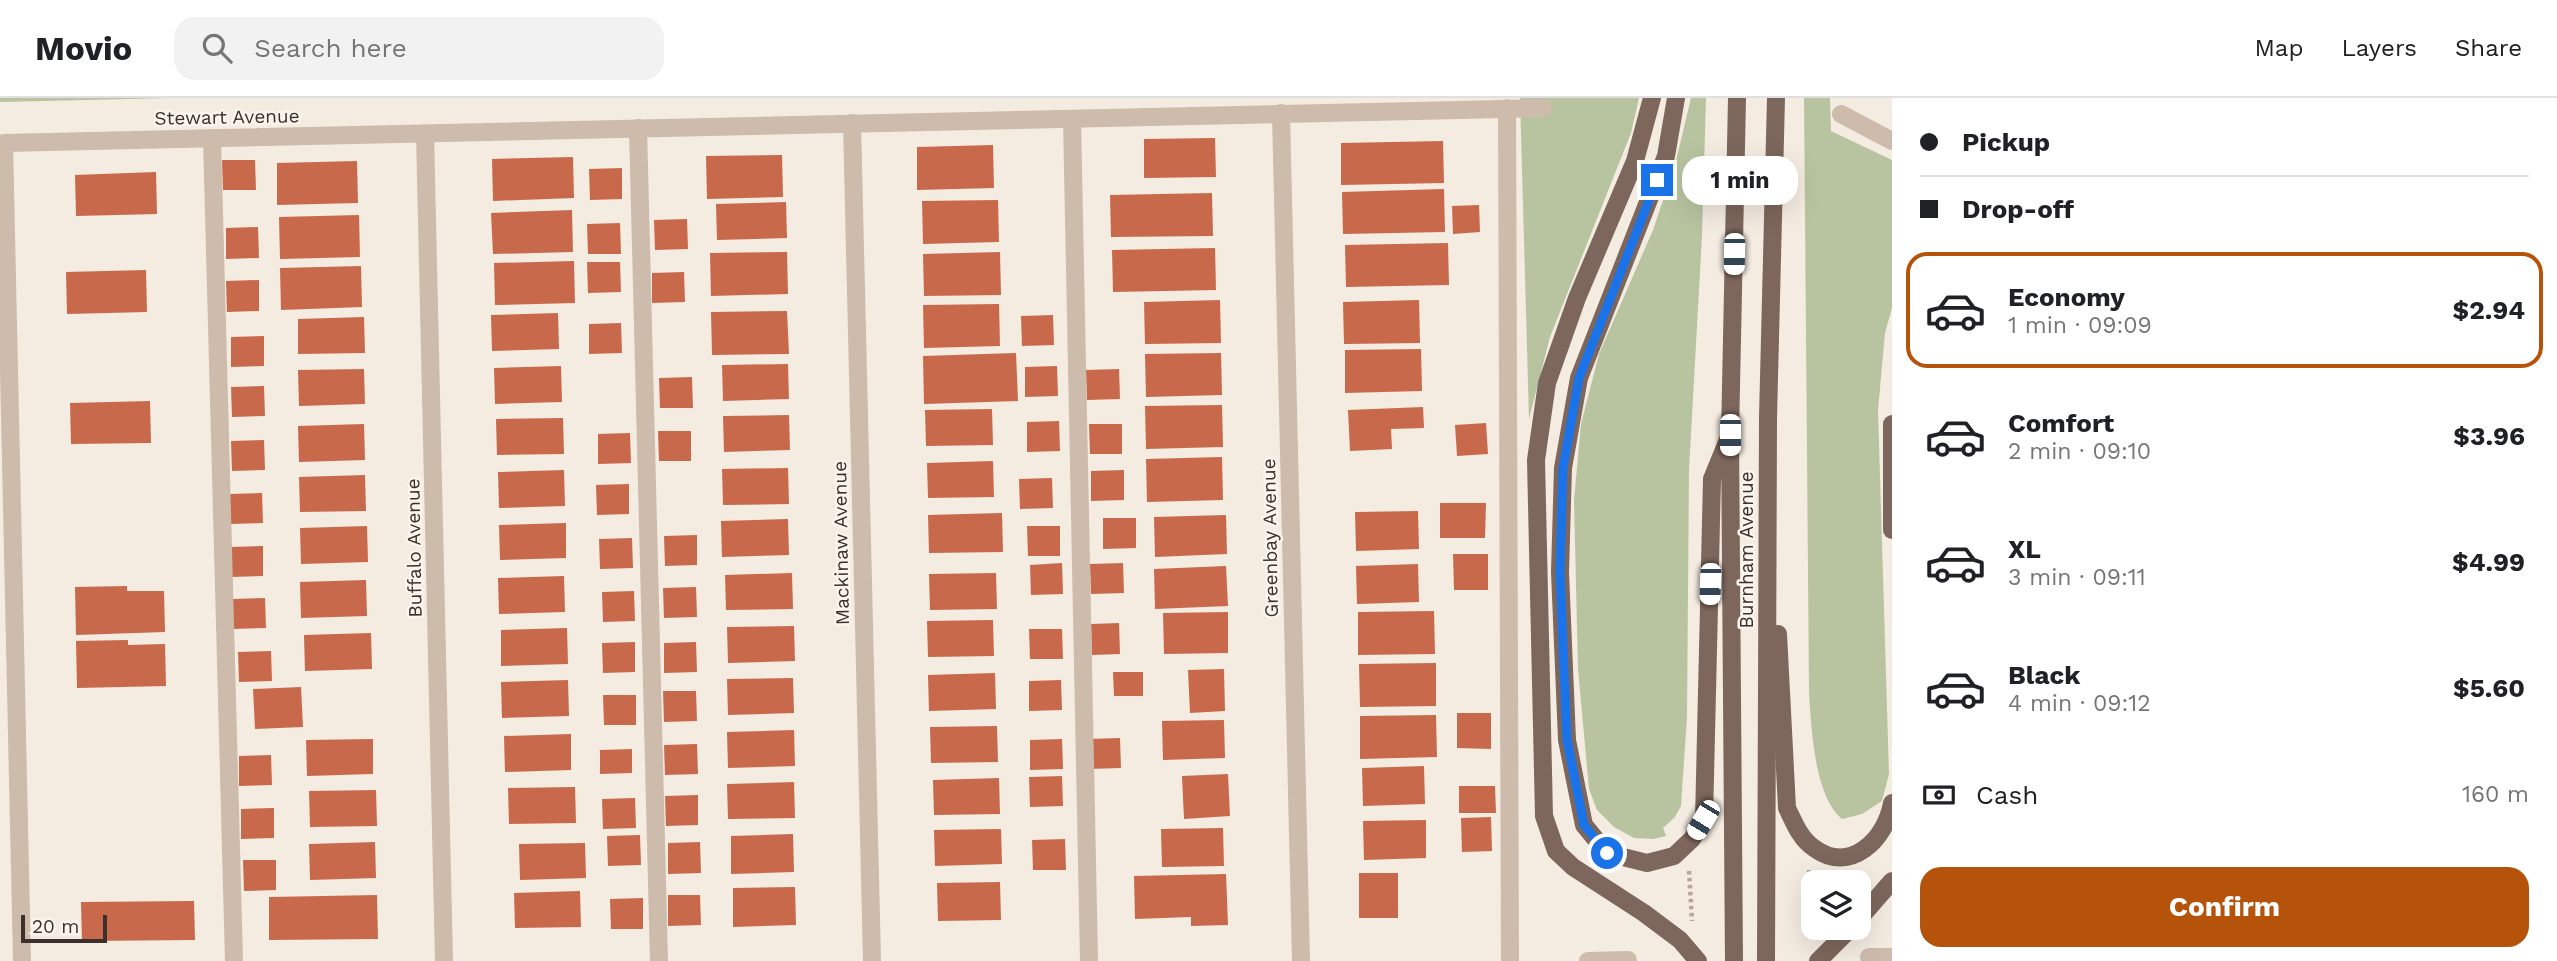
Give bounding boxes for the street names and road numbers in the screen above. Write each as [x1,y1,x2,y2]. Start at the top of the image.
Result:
street label: Stewart Avenue [154,104,300,130]
street label: Greenbay Avenue [1257,458,1283,618]
street label: Mackinaw Avenue [828,461,854,625]
street label: Burnham Avenue [1735,471,1758,629]
street label: Buffalo Avenue [401,478,427,618]

